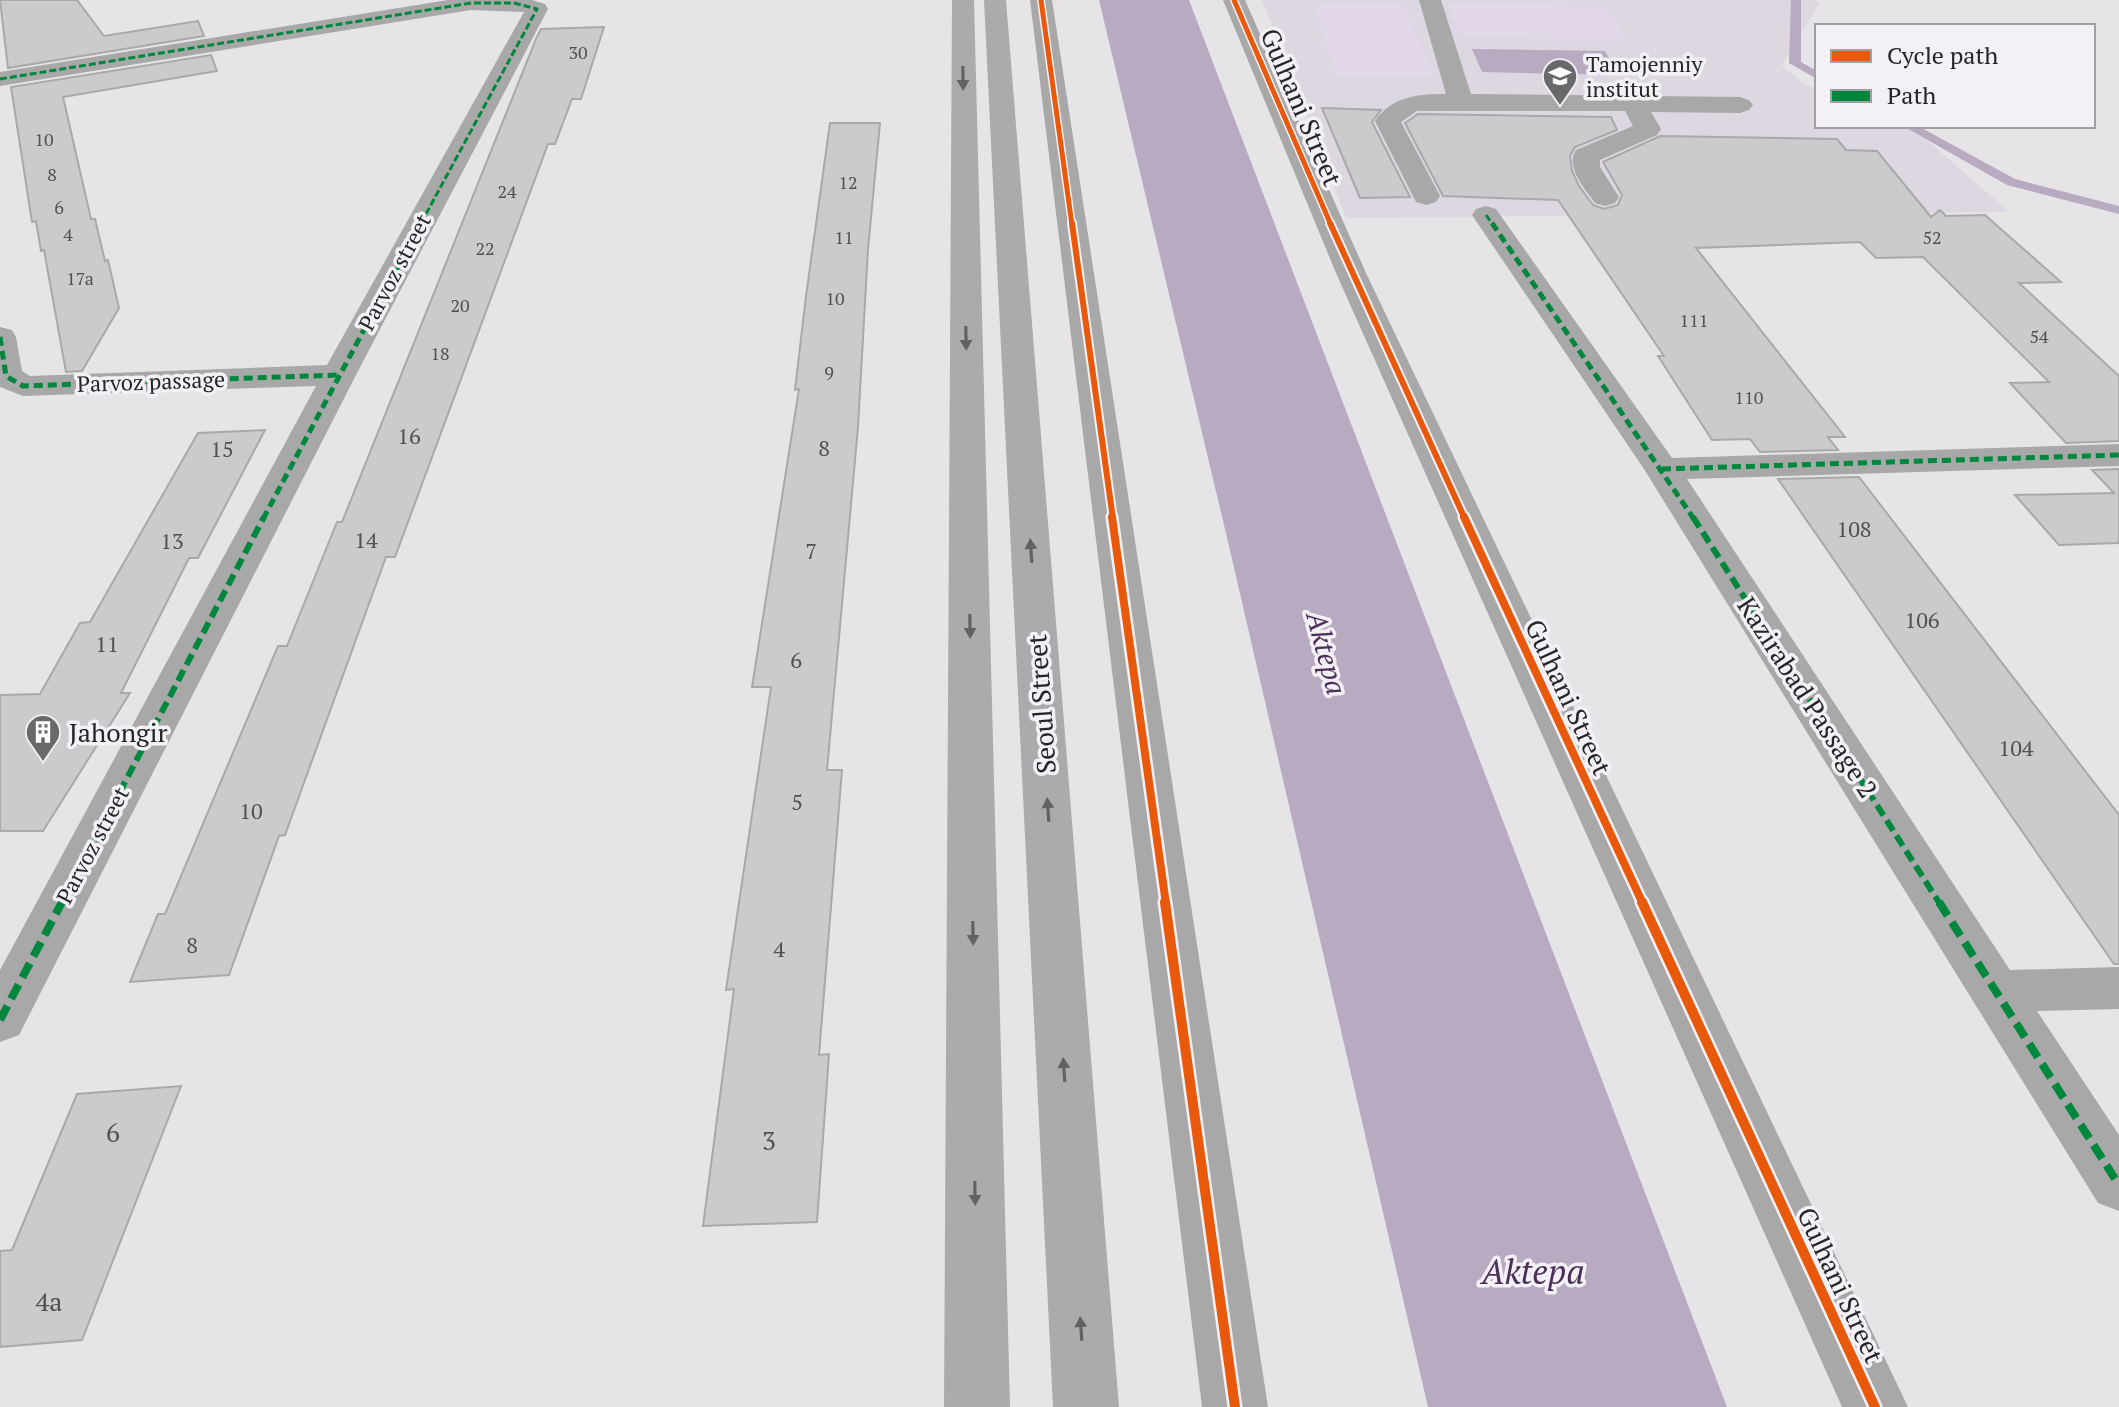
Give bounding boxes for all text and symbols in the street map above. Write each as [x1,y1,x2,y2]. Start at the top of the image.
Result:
street label: Gulhani Street [1254,23,1351,191]
legend [1815,24,2095,128]
text: Cycle path [1887,39,1998,71]
house number: 30 [568,40,588,64]
place label: Tamojenniy institut [1586,49,1703,103]
school or university icon: Tamojenniy institut [1541,57,1579,107]
one-way arrow [957,66,970,91]
text: Path [1887,79,1936,111]
house number: 10 [34,127,54,151]
house number: 8 [47,162,57,186]
house number: 12 [838,170,858,194]
house number: 24 [497,179,517,203]
house number: 6 [54,195,64,219]
street label: Parvoz street [351,209,437,335]
house number: 4 [63,222,73,246]
house number: 11 [834,225,854,249]
house number: 52 [1922,225,1942,249]
house number: 22 [475,236,495,260]
house number: 17а [66,266,94,290]
house number: 10 [825,286,845,310]
house number: 20 [450,293,470,317]
house number: 111 [1680,308,1708,332]
house number: 54 [2029,324,2049,348]
one-way arrow [960,326,973,351]
house number: 18 [430,341,450,365]
house number: 9 [824,360,834,384]
street label: Parvoz passage [76,364,226,398]
house number: 110 [1735,385,1763,409]
house number: 16 [397,421,421,450]
house number: 8 [818,433,830,462]
house number: 15 [210,434,234,463]
house number: 108 [1836,514,1872,543]
house number: 14 [354,525,378,554]
house number: 13 [160,526,184,555]
house number: 7 [805,536,817,565]
one-way arrow [1024,538,1037,563]
street label: Kazirabad Passage 2 [1730,590,1886,804]
water label: Aktepa [1298,605,1356,699]
house number: 106 [1904,605,1940,634]
one-way arrow [963,614,976,639]
street label: Gulhani Street [1518,614,1620,781]
house number: 11 [95,629,119,658]
street label: Seoul Street [1019,633,1063,775]
house number: 6 [790,645,802,674]
building icon: Jahongir [24,713,62,763]
place label: Jahongir [69,715,168,749]
house number: 104 [1998,733,2034,762]
street label: Parvoz street [49,782,135,908]
house number: 5 [791,787,803,816]
house number: 10 [239,796,263,825]
one-way arrow [1041,797,1054,822]
one-way arrow [967,921,979,946]
house number: 8 [186,930,198,959]
house number: 4 [773,934,785,963]
one-way arrow [1057,1057,1070,1082]
house number: 6 [106,1115,120,1149]
house number: 3 [762,1123,776,1157]
one-way arrow [969,1181,981,1206]
street label: Gulhani Street [1790,1202,1892,1369]
water label: Aktepa [1480,1249,1584,1294]
house number: 4a [36,1284,63,1318]
one-way arrow [1074,1316,1087,1341]

